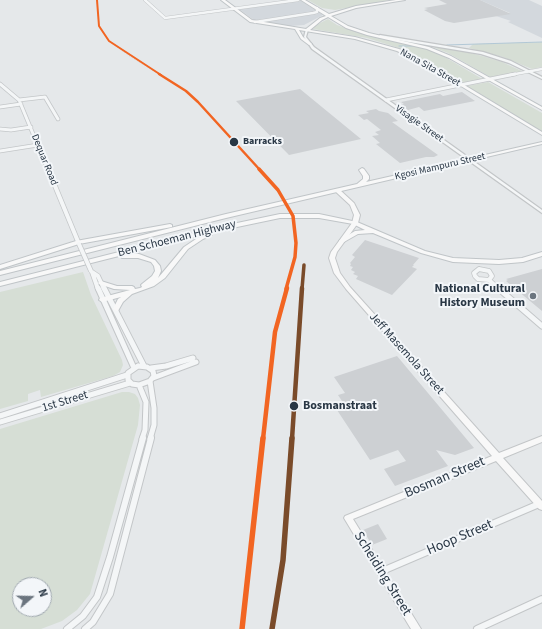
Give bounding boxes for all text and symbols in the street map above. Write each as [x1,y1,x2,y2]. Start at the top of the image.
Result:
street label: Nana Sita Street [398,46,462,90]
street label: Visagie Street [392,103,446,145]
street label: Dequar Road [28,133,60,187]
marker: Barracks [228,136,240,148]
place label: Barracks [243,136,282,148]
street label: Kgosi Mampuru Street [394,151,486,183]
street label: Ben Schoeman Highway [116,217,238,261]
place label: National Cultural History Museum [435,282,525,310]
marker: National Cultural History Museum [528,291,538,301]
street label: Jeff Masemola Street [366,310,446,398]
street label: 1st Street [40,388,90,416]
place label: Bosmanstraat [303,399,377,413]
marker: Bosmanstraat [288,400,300,412]
street label: Bosman Street [402,453,488,503]
street label: Hoop Street [425,517,495,559]
street label: Scheiding Street [350,529,414,619]
north arrow [12,577,52,617]
text: N [35,587,51,599]

